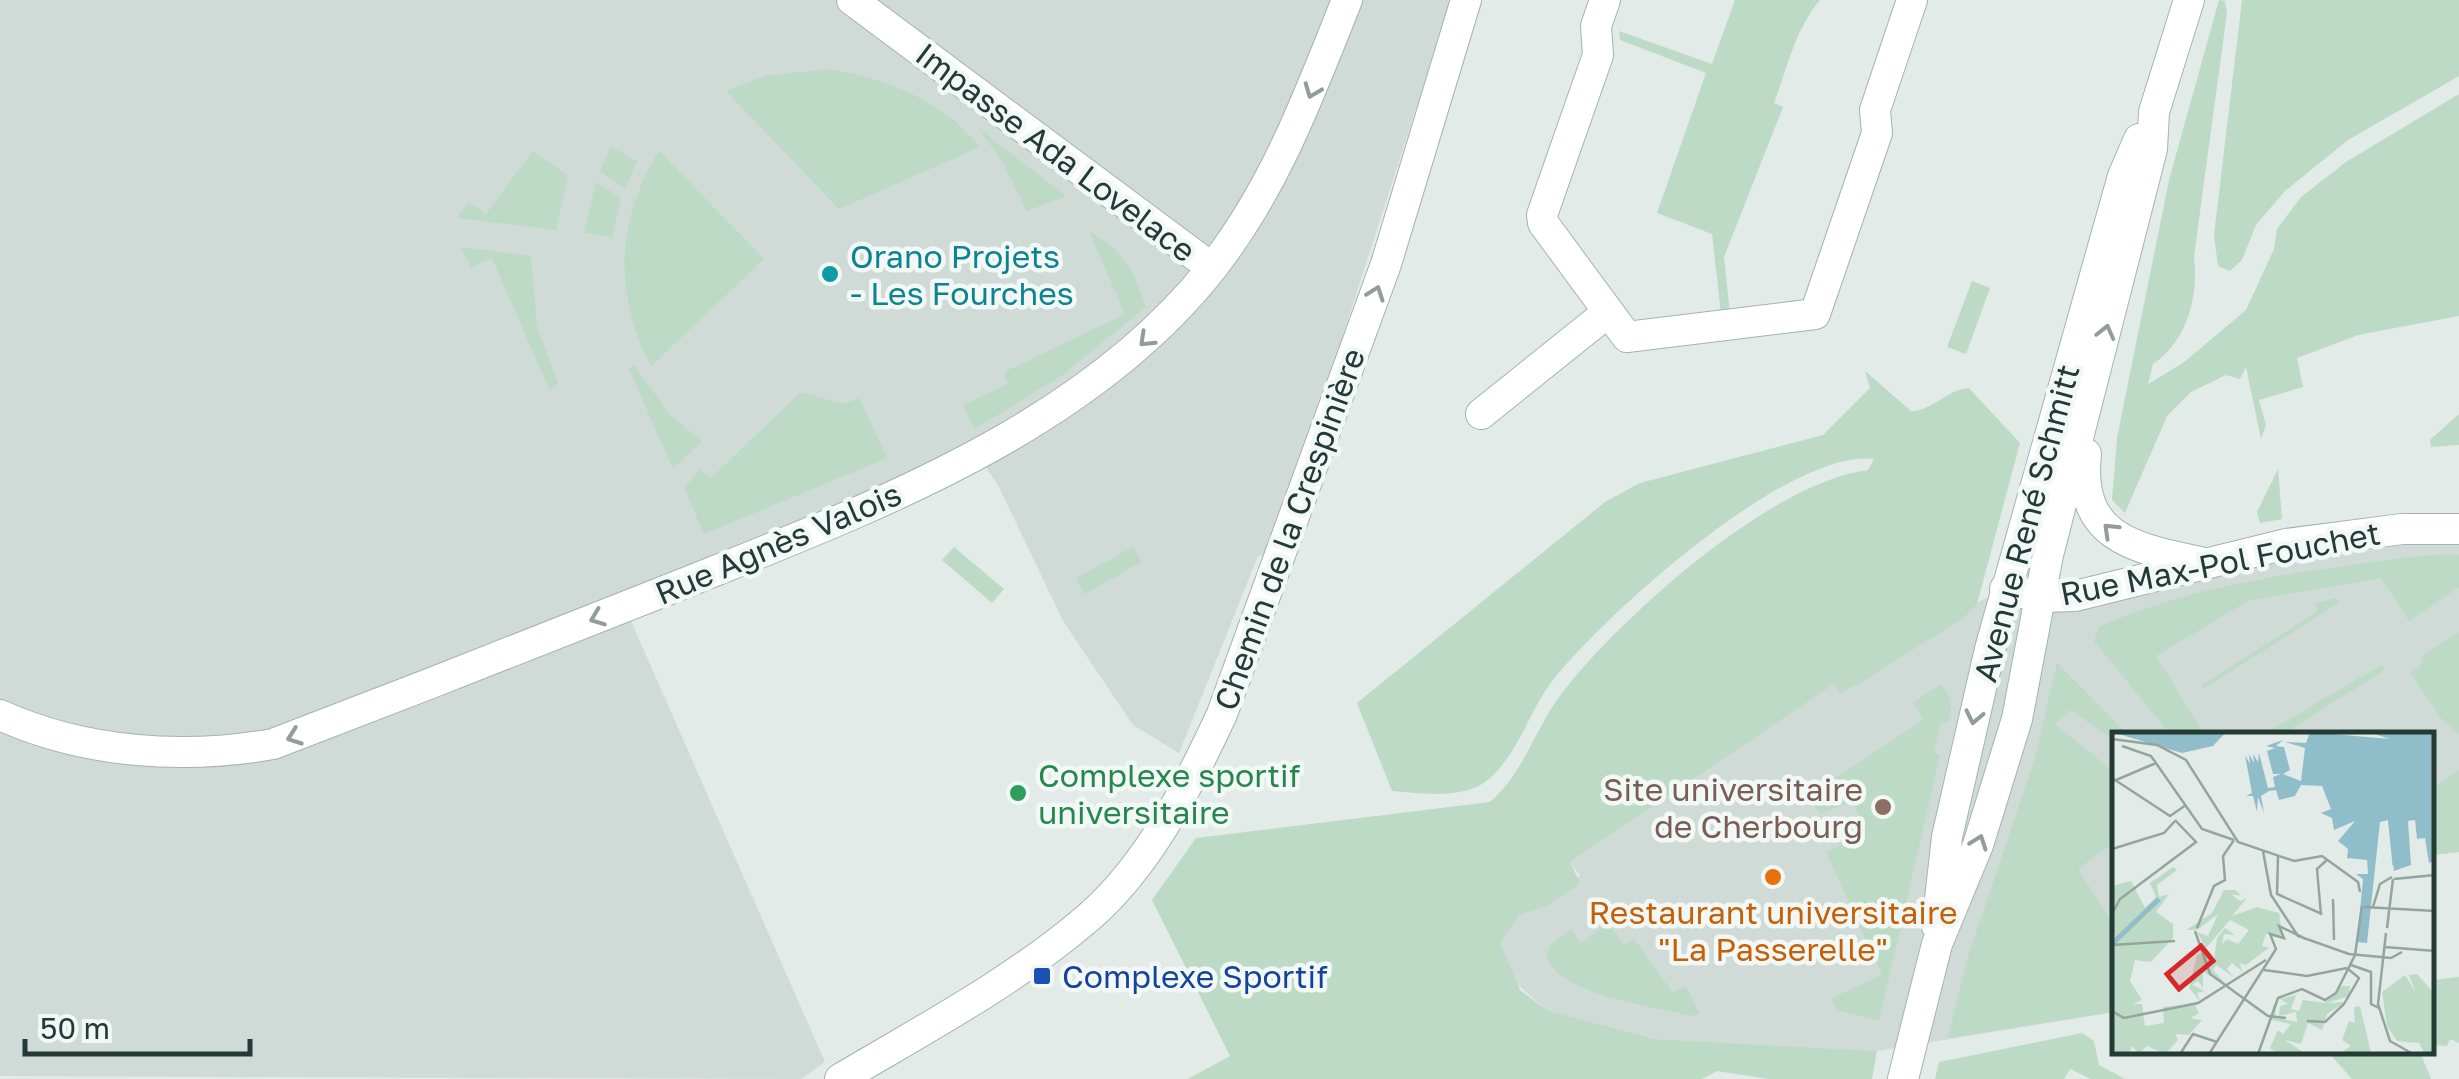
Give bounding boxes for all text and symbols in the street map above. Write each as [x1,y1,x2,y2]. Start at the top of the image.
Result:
street label: Impasse Ada Lovelace [909,34,1203,270]
one-way arrow [1304,81,1324,99]
place label: Orano Projets - Les Fourches [850,237,1074,312]
marker: Orano Projets - Les Fourches [819,263,841,285]
one-way arrow [1364,285,1385,302]
one-way arrow [2094,324,2115,341]
one-way arrow [1139,328,1157,346]
street label: Chemin de la Crespinière [1206,343,1372,715]
street label: Avenue René Schmitt [1965,360,2087,686]
street label: Rue Agnès Valois [649,474,907,612]
street label: Rue Max-Pol Fouchet [2057,513,2383,613]
one-way arrow [2104,524,2122,542]
one-way arrow [589,607,607,627]
one-way arrow [1964,708,1985,725]
one-way arrow [287,725,304,745]
inset map [2112,732,2434,1054]
place label: Complexe sportif universitaire [1038,756,1301,831]
place label: Site universitaire de Cherbourg [1603,770,1863,845]
marker: Complexe sportif universitaire [1007,782,1029,804]
marker: Site universitaire de Cherbourg [1872,796,1894,818]
one-way arrow [1967,834,1988,851]
marker: Restaurant universitaire "La Passerelle" [1762,866,1784,888]
place label: Restaurant universitaire "La Passerelle" [1588,893,1958,968]
place label: Complexe Sportif [1062,957,1328,995]
marker: Complexe Sportif [1031,965,1053,987]
scale bar [25,994,250,1056]
text: 50 m [40,1010,110,1046]

